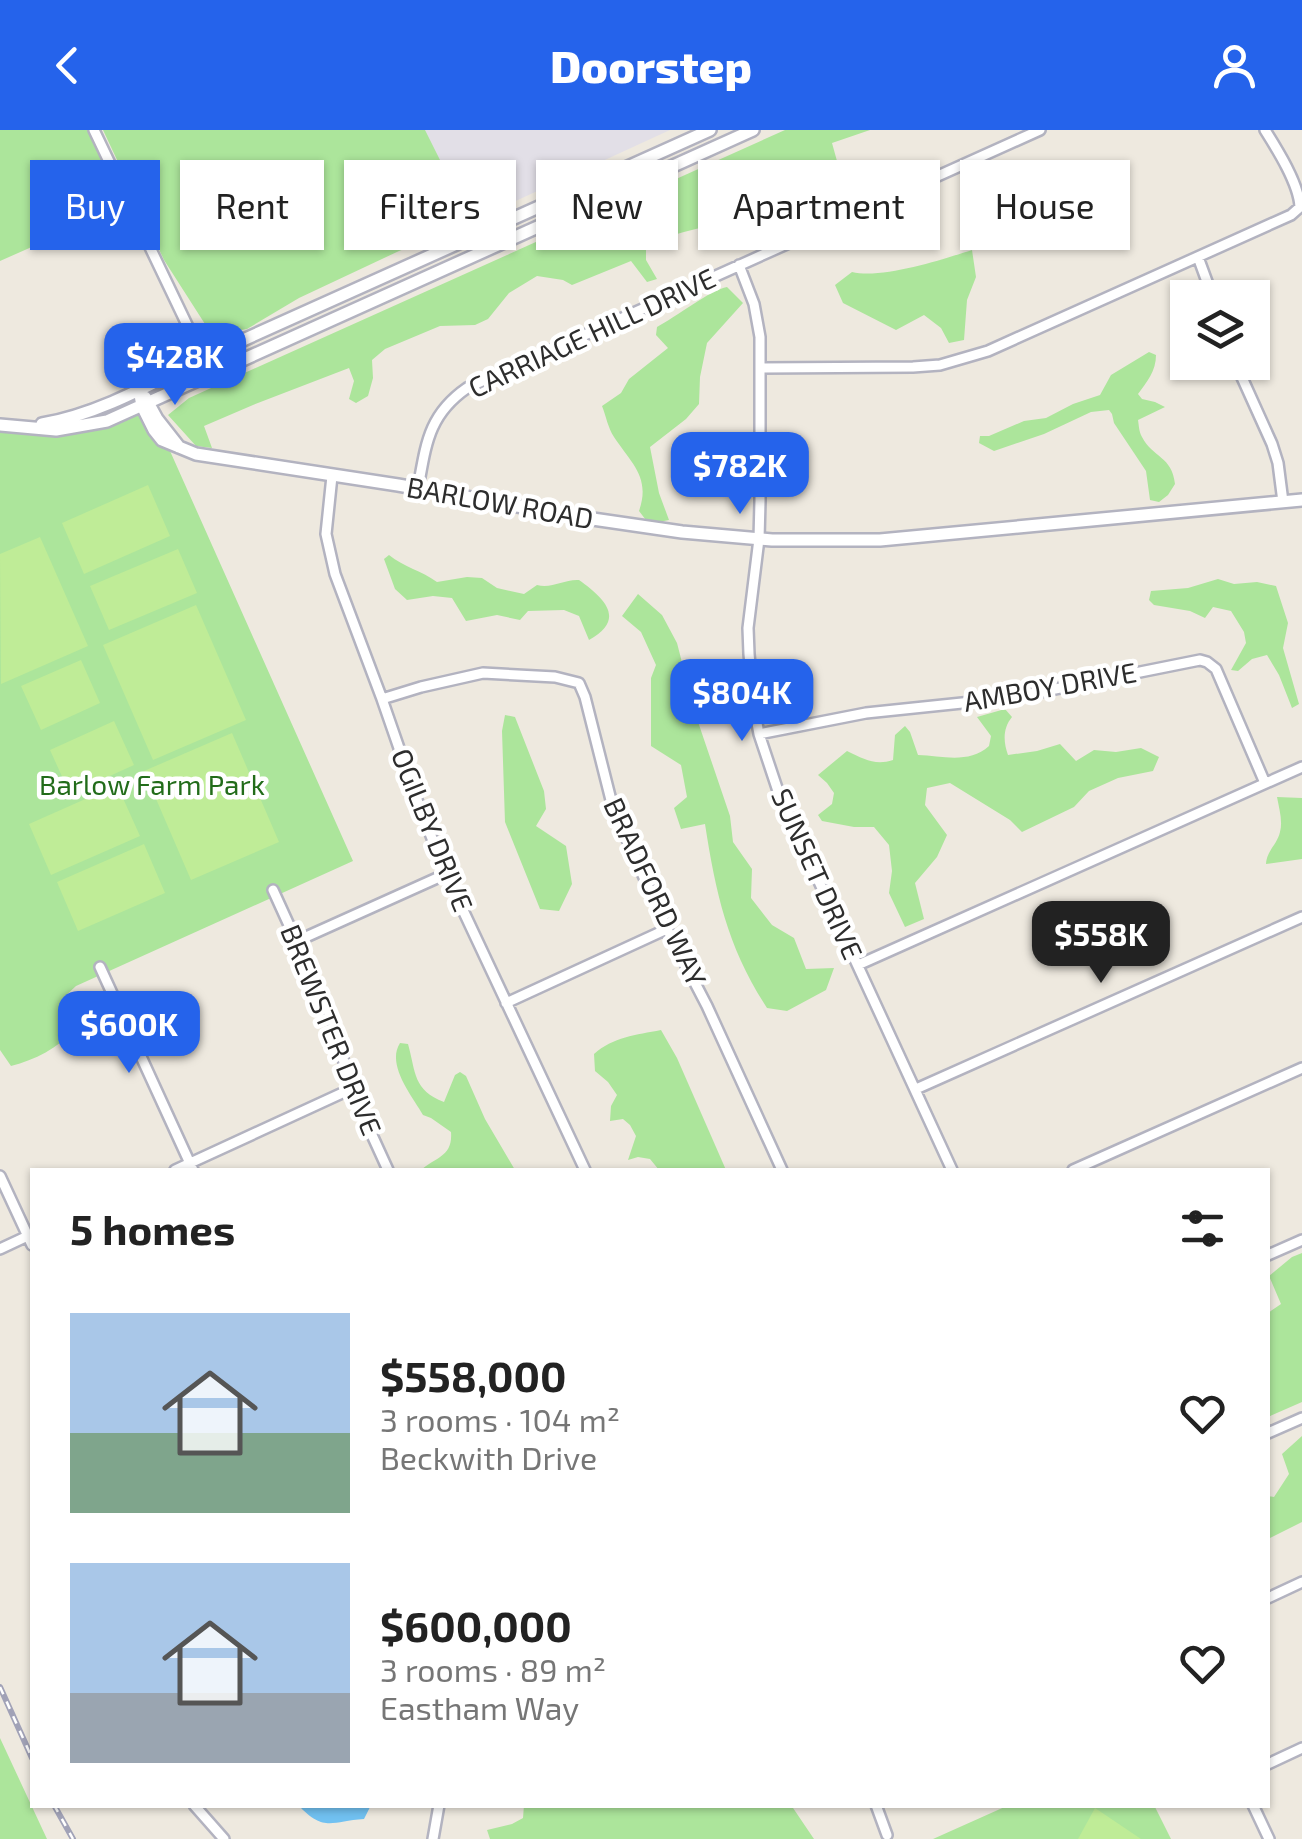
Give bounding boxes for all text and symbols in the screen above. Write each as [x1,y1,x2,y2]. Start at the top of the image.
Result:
icon: back [40,38,95,93]
text: Doorstep [550,38,752,92]
icon: person [1207,38,1262,93]
chip: Buy [30,160,160,250]
chip: Rent [180,160,324,250]
chip: Filters [344,160,516,250]
chip: New [536,160,678,250]
chip: Apartment [698,160,940,250]
chip: House [960,160,1130,250]
street label: CARRIAGE HILL DRIVE [463,260,720,404]
map controls [1170,280,1270,380]
button: layers [1170,280,1270,380]
pin: $428K [105,323,245,408]
text: $428K [126,336,224,374]
pin: $782K [670,432,810,517]
text: $782K [693,445,787,483]
street label: BARLOW ROAD [404,469,596,535]
street label: AMBOY DRIVE [961,654,1139,718]
pin: $804K [672,659,812,744]
text: $804K [692,672,792,710]
street label: OGILBY DRIVE [385,743,481,916]
park label: Barlow Farm Park [39,767,265,801]
street label: SUNSET DRIVE [765,783,871,964]
street label: BRADFORD WAY [597,792,714,991]
pin: $558K [1031,901,1171,986]
text: $558K [1054,914,1148,952]
street label: BREWSTER DRIVE [274,919,390,1140]
pin: $600K [59,991,199,1076]
text: $600K [80,1004,178,1042]
icon: filters [1175,1201,1230,1256]
text: 5 homes [70,1203,235,1253]
text: $558,000 [380,1350,567,1400]
icon: home [150,1353,270,1473]
icon: heart [1175,1386,1230,1441]
text: 3 rooms · 104 m² [380,1400,620,1438]
text: Beckwith Drive [380,1438,597,1476]
text: $600,000 [380,1600,572,1650]
icon: home [150,1603,270,1723]
icon: heart [1175,1636,1230,1691]
text: 3 rooms · 89 m² [380,1650,606,1688]
text: Eastham Way [380,1688,579,1726]

